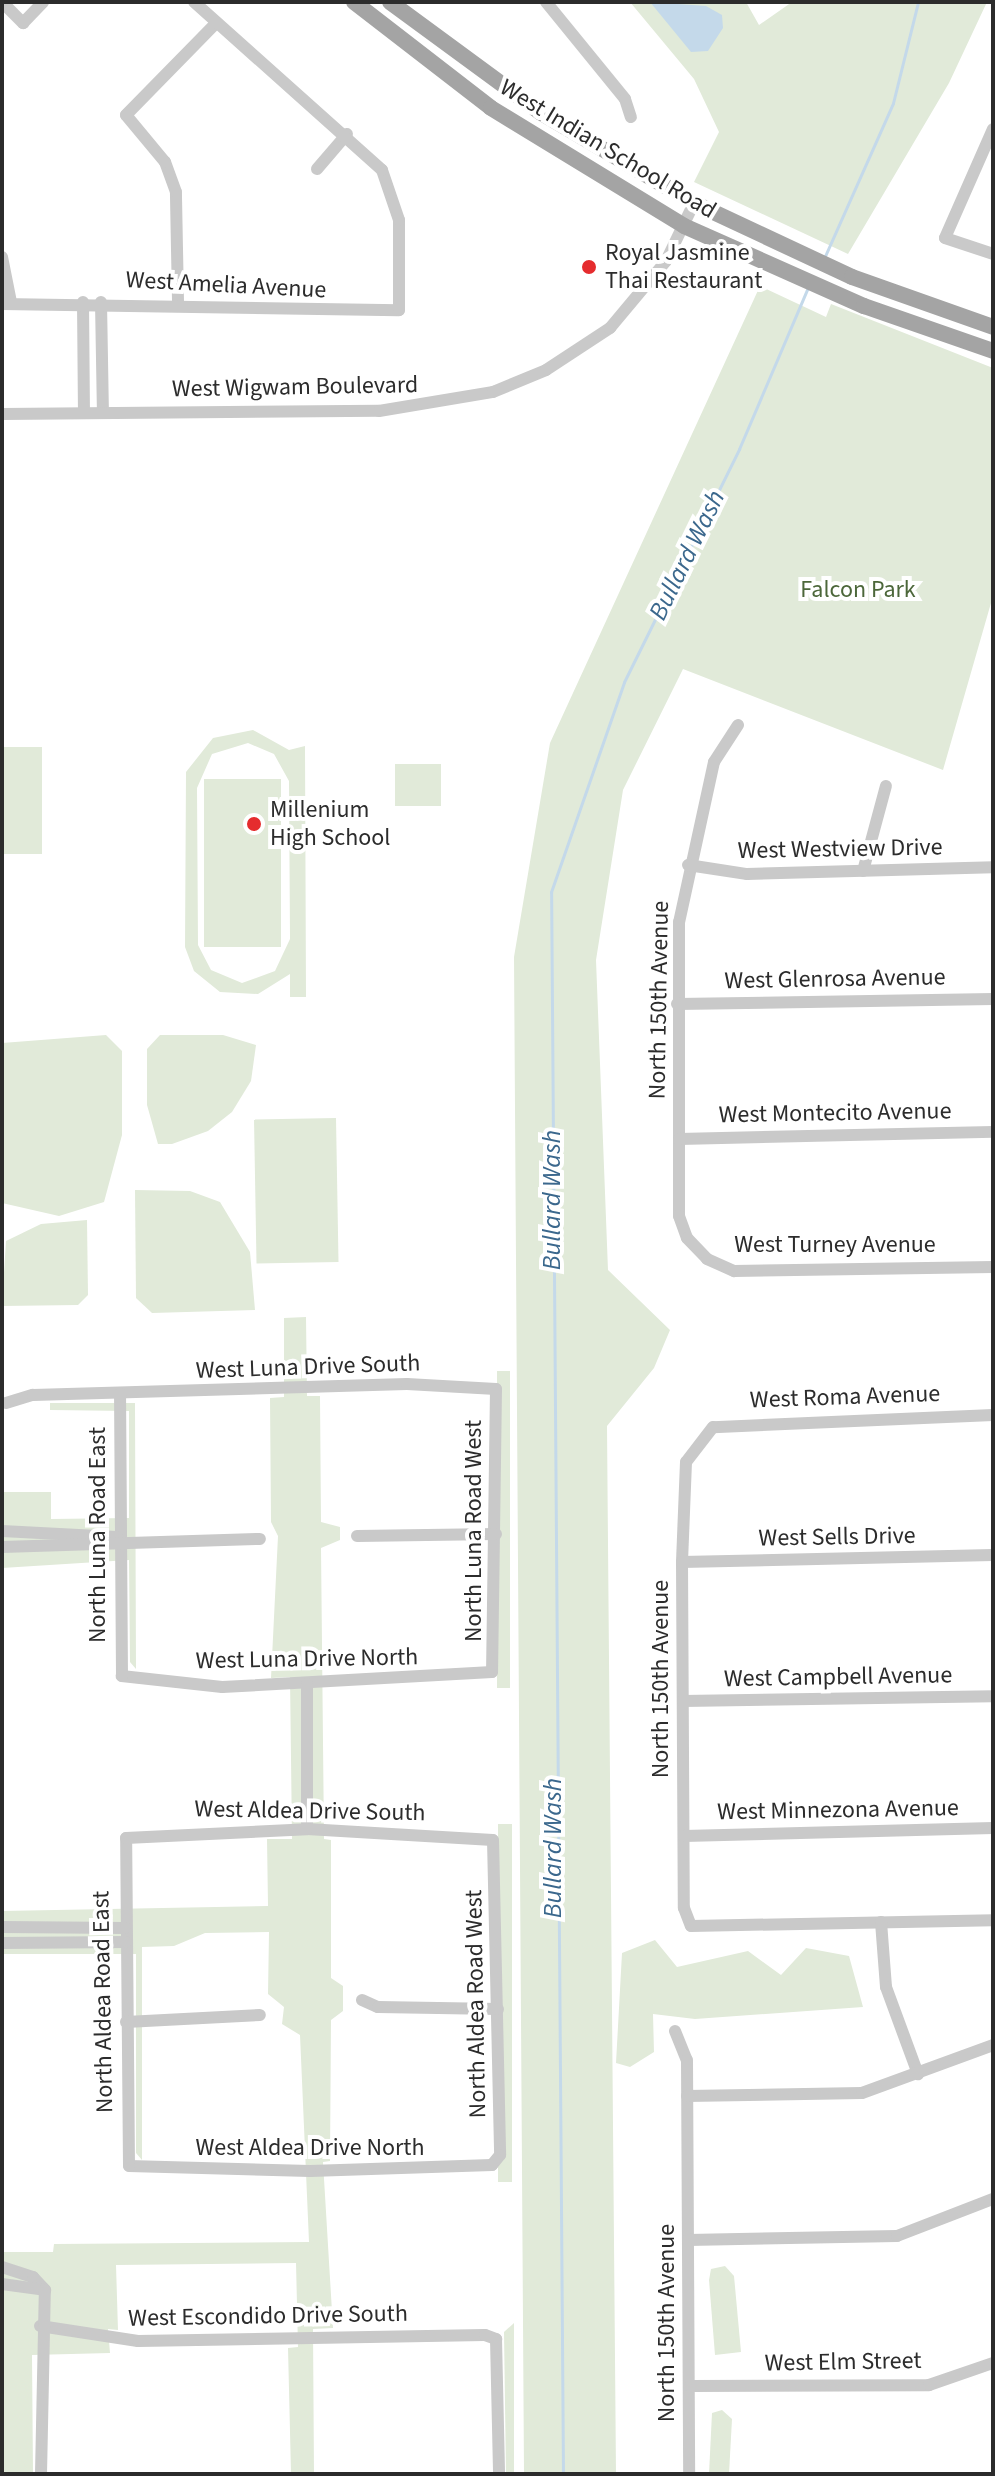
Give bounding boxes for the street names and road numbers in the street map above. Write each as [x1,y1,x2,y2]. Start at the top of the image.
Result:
street label: West Indian School Road [495,73,721,225]
street label: West Amelia Avenue [125,265,327,305]
street label: West Wigwam Boulevard [172,370,418,404]
street label: West Westview Drive [737,833,943,865]
street label: North 150th Avenue [643,900,675,1100]
street label: West Glenrosa Avenue [724,963,946,995]
street label: West Montecito Avenue [718,1097,952,1129]
street label: West Turney Avenue [734,1231,936,1259]
street label: West Luna Drive South [195,1349,421,1385]
street label: West Roma Avenue [749,1379,941,1415]
street label: North Luna Road West [460,1420,488,1642]
street label: North Luna Road East [84,1427,112,1643]
street label: West Sells Drive [758,1521,916,1553]
street label: North 150th Avenue [647,1580,675,1778]
street label: West Luna Drive North [195,1643,419,1675]
street label: West Campbell Avenue [724,1661,952,1693]
street label: West Minnezona Avenue [717,1793,959,1827]
street label: West Aldea Drive South [194,1795,426,1827]
street label: North Aldea Road West [460,1889,492,2119]
street label: North Aldea Road East [87,1891,119,2113]
street label: West Aldea Drive North [195,2134,425,2162]
street label: North 150th Avenue [653,2224,681,2422]
street label: West Escondido Drive South [128,2299,408,2333]
street label: West Elm Street [764,2346,922,2378]

